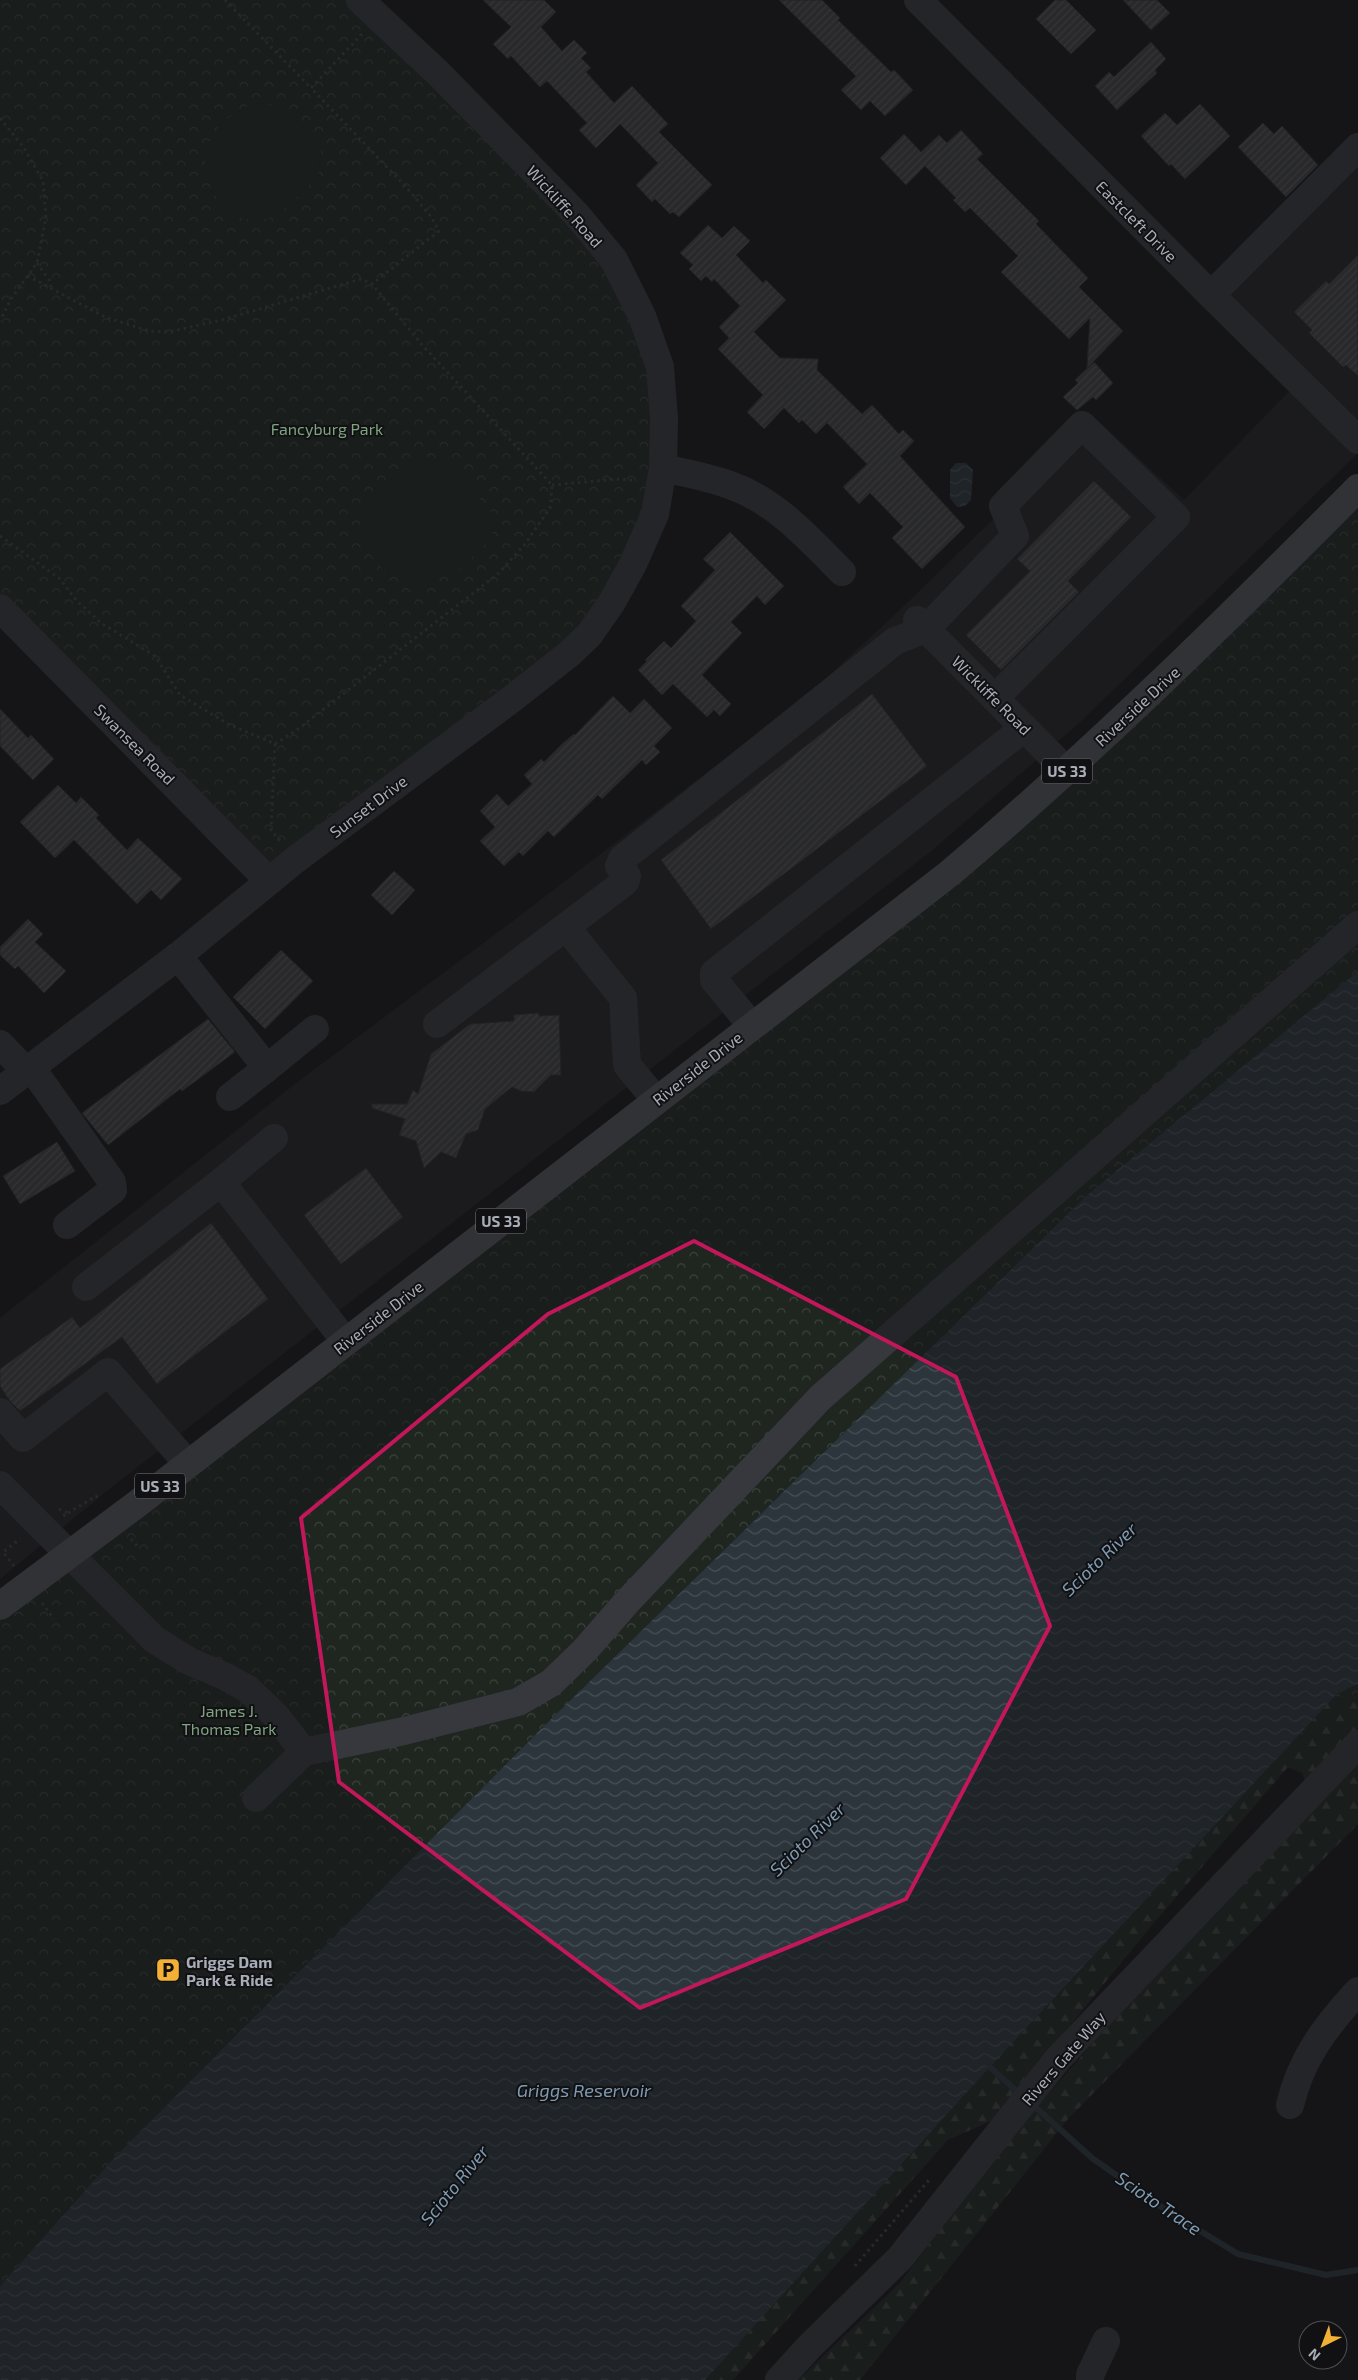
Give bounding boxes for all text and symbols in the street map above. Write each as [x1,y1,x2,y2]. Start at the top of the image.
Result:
street label: Wickliffe Road [523,161,607,251]
street label: Eastcleft Drive [1092,176,1182,266]
park label: Fancyburg Park [271,419,383,438]
street label: Wickliffe Road [948,651,1036,739]
street label: Riverside Drive [1091,662,1183,750]
street label: Swansea Road [91,700,179,788]
road number: US 33 [1042,758,1092,784]
street label: Sunset Drive [326,771,410,841]
street label: Riverside Drive [648,1027,746,1109]
road number: US 33 [476,1208,526,1234]
street label: Riverside Drive [329,1276,427,1358]
road number: US 33 [135,1474,185,1498]
water label: Scioto River [1057,1517,1142,1600]
park label: James J. Thomas Park [182,1701,276,1738]
water label: Scioto River [765,1797,850,1880]
place label: Griggs Dam Park & Ride [186,1952,273,1989]
parking icon: Griggs Dam Park & Ride [155,1957,181,1983]
street label: Rivers Gate Way [1017,2007,1109,2109]
water label: Griggs Reservoir [517,2079,652,2101]
water label: Scioto River [415,2140,493,2229]
water label: Scioto Trace [1112,2166,1206,2240]
north arrow [1298,2320,1348,2370]
text: N [1305,2345,1323,2365]

